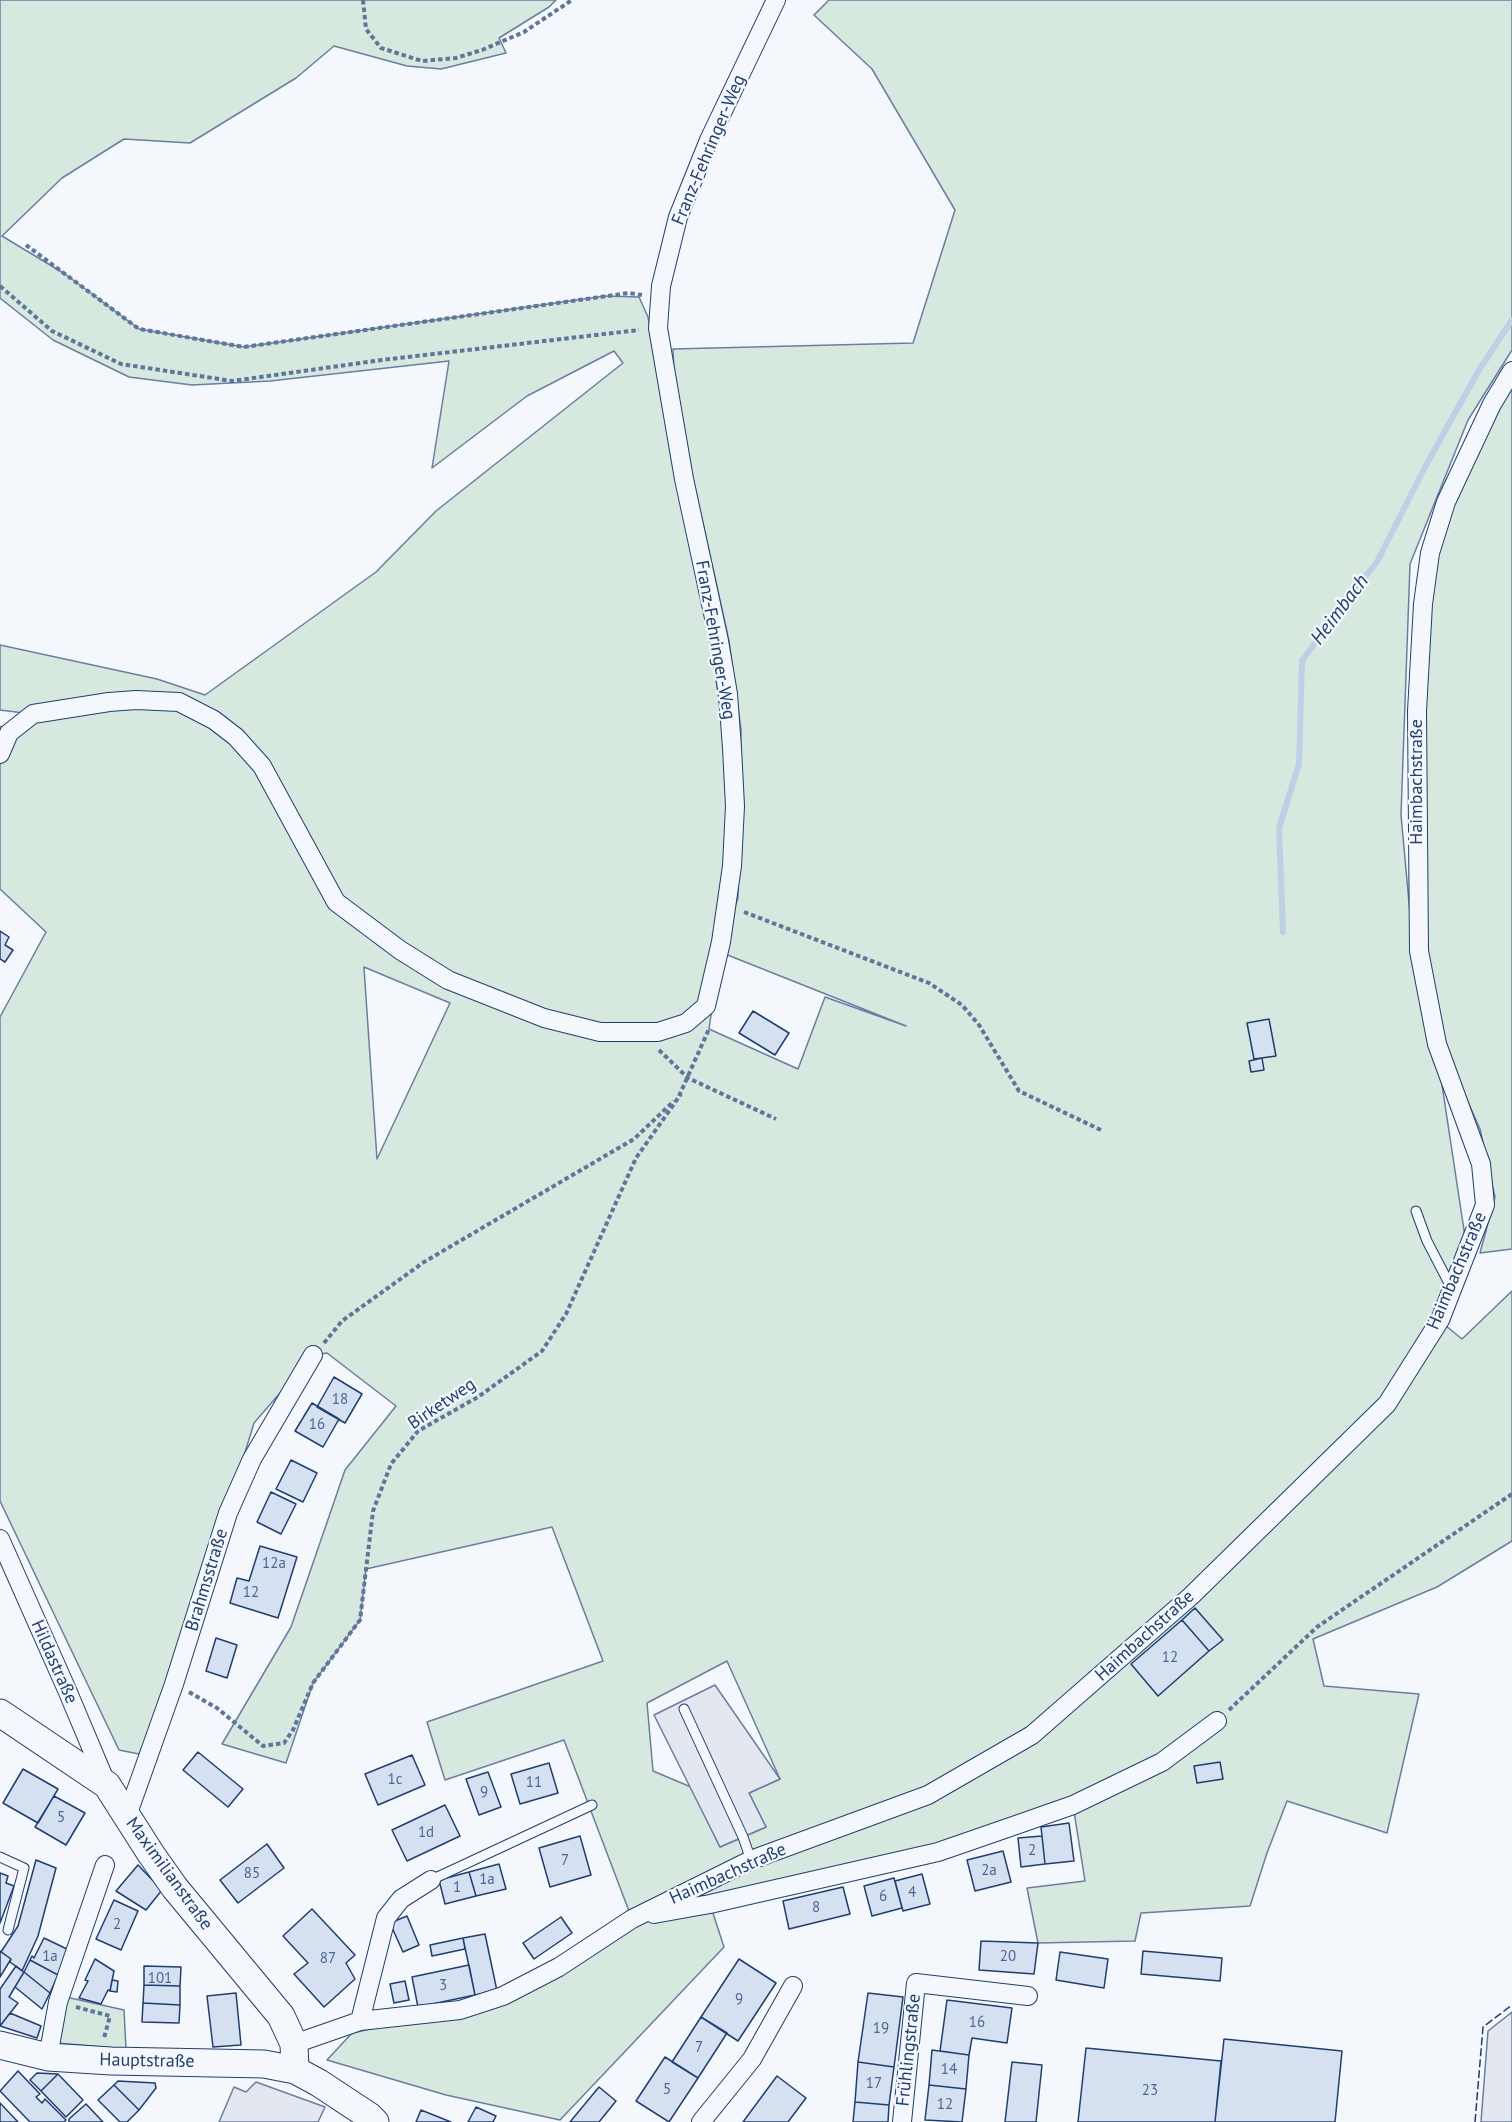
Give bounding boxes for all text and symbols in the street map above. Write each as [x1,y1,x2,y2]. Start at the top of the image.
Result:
street label: Franz-Fehringer-Weg [668,72,750,228]
street label: Franz-Fehringer-Weg [690,559,740,721]
water label: Heimbach [1306,570,1374,650]
street label: Haimbachstraße [1406,719,1428,845]
street label: Haimbachstraße [1423,1209,1491,1333]
street label: Birketweg [404,1374,480,1434]
house number: 18 [332,1391,348,1409]
house number: 16 [309,1416,325,1434]
street label: Brahmsstraße [181,1526,233,1634]
house number: 12a [262,1555,286,1573]
house number: 12 [243,1584,259,1602]
street label: Haimbachstraße [1091,1586,1199,1686]
street label: Hildastraße [26,1617,82,1707]
house number: 12 [1162,1649,1178,1667]
house number: 1c [388,1771,402,1789]
house number: 11 [526,1774,542,1792]
house number: 9 [480,1784,488,1802]
house number: 5 [57,1809,65,1827]
street label: Maximilianstraße [121,1813,217,1935]
house number: 1d [418,1824,434,1842]
street label: Haimbachstraße [666,1839,790,1909]
house number: 2 [1028,1842,1036,1860]
house number: 7 [561,1852,569,1870]
house number: 2a [981,1862,997,1880]
house number: 85 [244,1865,260,1883]
house number: 1a [479,1871,495,1889]
house number: 1 [453,1879,461,1897]
house number: 4 [908,1884,916,1902]
house number: 6 [879,1888,887,1906]
house number: 8 [812,1899,820,1917]
house number: 2 [113,1916,121,1934]
house number: 1a [42,1948,58,1966]
house number: 20 [1000,1948,1016,1966]
house number: 87 [320,1950,336,1968]
house number: 101 [148,1970,172,1988]
house number: 3 [439,1977,447,1995]
house number: 9 [735,1991,743,2009]
street label: Frühlingstraße [892,1993,926,2107]
house number: 16 [969,2014,985,2032]
house number: 19 [873,2020,889,2038]
house number: 7 [695,2039,703,2057]
street label: Hauptstraße [99,2049,195,2073]
house number: 14 [941,2061,957,2079]
house number: 17 [866,2075,882,2093]
house number: 5 [663,2081,671,2099]
house number: 23 [1142,2082,1158,2100]
house number: 12 [937,2096,953,2114]

